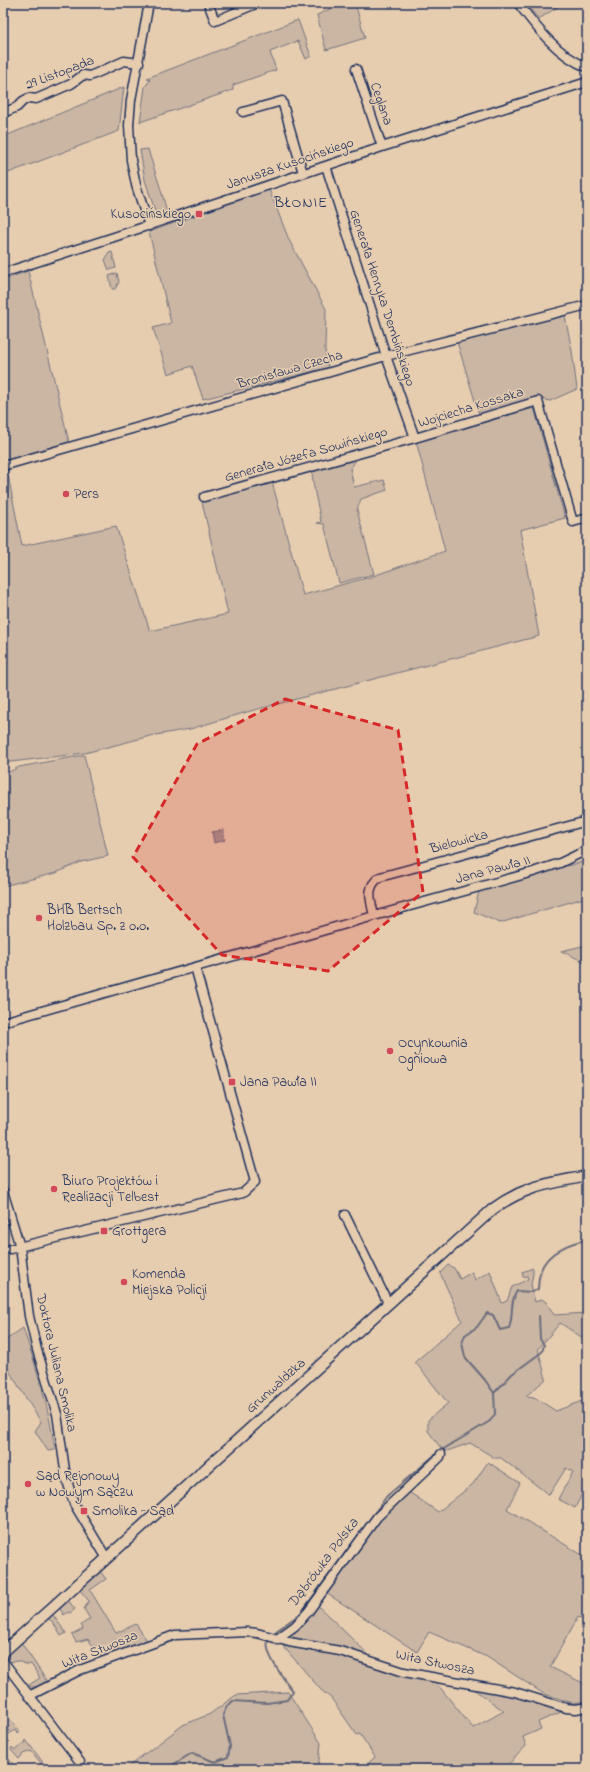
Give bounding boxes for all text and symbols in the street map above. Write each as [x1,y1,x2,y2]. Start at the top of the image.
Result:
street label: 29 Listopada [23,50,97,96]
street label: Ceglana [363,80,398,129]
street label: Janusza Kusocińskiego [223,132,357,197]
district label: BŁONIE [273,192,328,214]
place label: Kusocińskiego [111,204,191,226]
street label: Generała Henryka Dembińskiego [343,207,421,389]
marker: Kusocińskiego [194,209,204,219]
street label: Bronisława Czecha [234,345,345,395]
street label: Wojciecha Kossaka [416,382,526,434]
street label: Generała Józefa Sowińskiego [222,422,390,489]
place label: Pers [74,484,99,505]
marker: Pers [61,489,71,499]
street label: Bielowicka [427,824,490,860]
street label: Jana Pawła II [453,850,533,890]
place label: BHB Bertsch Holzbau Sp. z o.o. [46,900,149,937]
marker: BHB Bertsch Holzbau Sp. z o.o. [34,913,44,923]
place label: Ocynkownia Ogniowa [398,1033,468,1071]
marker: Ocynkownia Ogniowa [385,1046,395,1056]
place label: Jana Pawła II [240,1072,317,1093]
marker: Jana Pawła II [227,1077,237,1087]
place label: Biuro Projektów i Realizacji Telbest [61,1171,159,1208]
marker: Biuro Projektów i Realizacji Telbest [49,1184,59,1194]
place label: Grottgera [112,1221,166,1243]
marker: Grottgera [99,1226,109,1236]
place label: Komenda Miejska Policji [132,1264,207,1301]
marker: Komenda Miejska Policji [119,1277,129,1287]
street label: Doktora Juliana Smolika [30,1291,82,1434]
street label: Grunwaldzka [241,1353,311,1419]
place label: Sąd Rejonowy w Nowym Sączu [36,1466,133,1504]
marker: Sąd Rejonowy w Nowym Sączu [23,1479,33,1489]
place label: Smolika - Sąd [92,1501,174,1522]
marker: Smolika - Sąd [79,1506,89,1516]
water label: Dąbrówka Polska [282,1513,365,1613]
street label: Wita Stwosza [59,1625,141,1675]
street label: Wita Stwosza [393,1644,477,1682]

